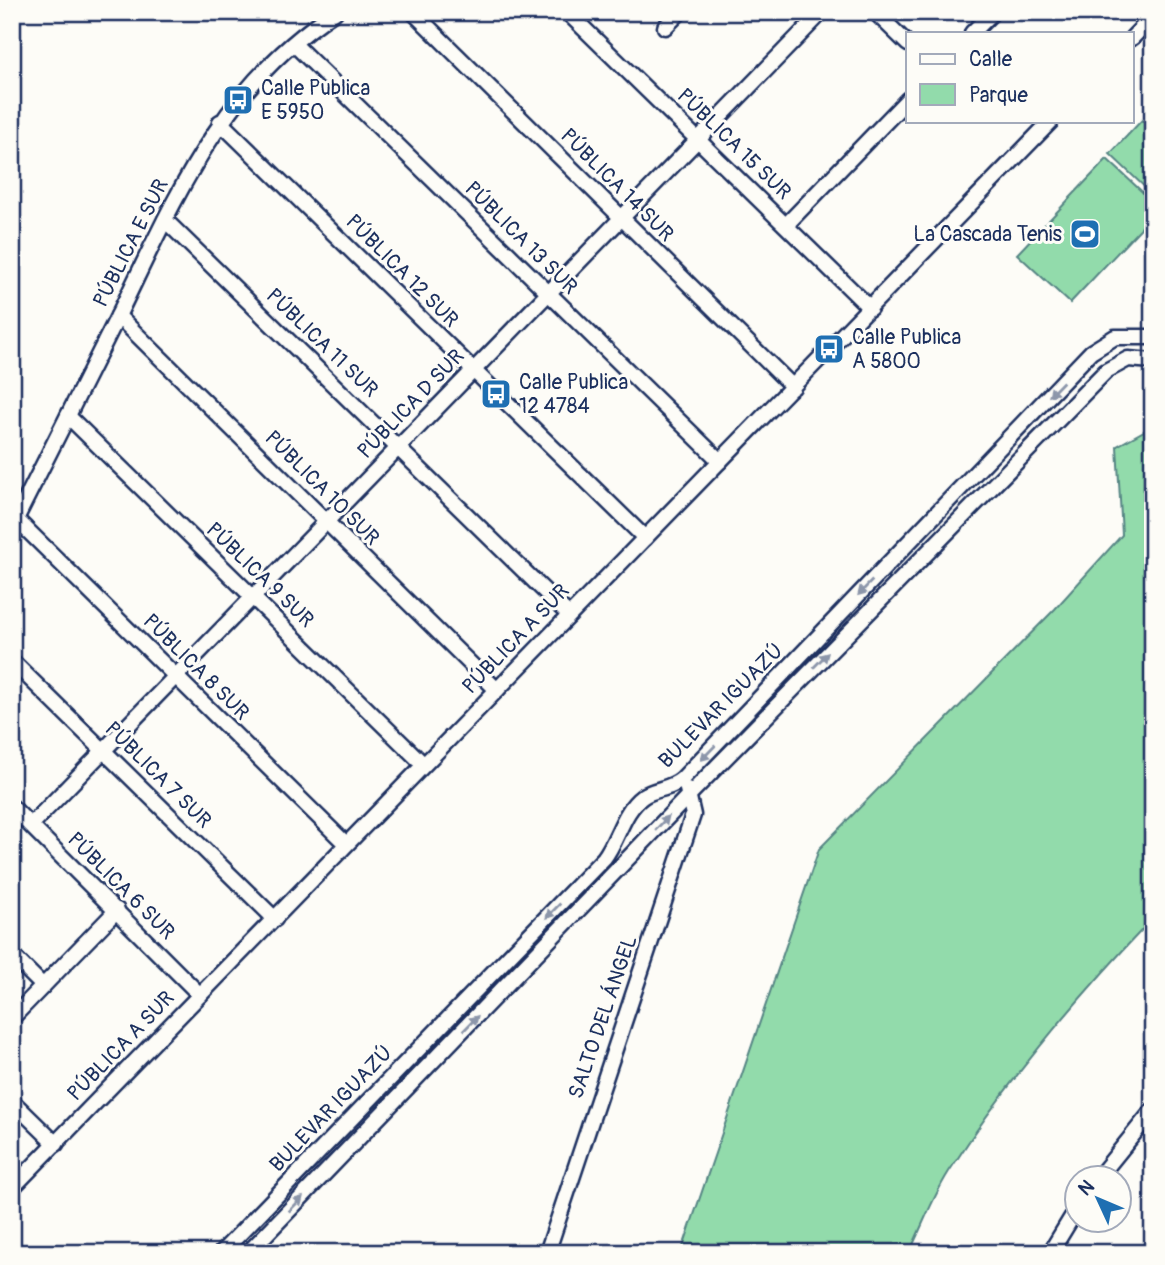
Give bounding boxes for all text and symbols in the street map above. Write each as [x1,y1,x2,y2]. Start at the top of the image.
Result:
legend [906,32,1134,122]
text: Calle [969,46,1013,73]
place label: Calle Publica E 5950 [261,75,370,126]
text: Parque [969,82,1028,109]
bus stop icon: Calle Publica E 5950 [221,83,255,117]
street label: PÚBLICA 15 SUR [671,83,797,205]
street label: PÚBLICA 14 SUR [555,123,679,247]
street label: PÚBLICA E SUR [87,174,175,312]
street label: PÚBLICA 13 SUR [459,176,583,300]
street label: PÚBLICA 12 SUR [340,209,464,333]
sports icon: La Cascada Tenis [1068,217,1102,251]
place label: La Cascada Tenis [913,221,1063,248]
street label: PÚBLICA 11 SUR [260,283,384,403]
place label: Calle Publica A 5800 [852,324,961,375]
bus stop icon: Calle Publica A 5800 [812,332,846,366]
street label: PÚBLICA D SUR [352,343,470,465]
place label: Calle Publica 12 4784 [519,369,628,420]
bus stop icon: Calle Publica 12 4784 [479,377,513,411]
one-way arrow [1048,380,1065,397]
street label: PÚBLICA 10 SUR [259,425,385,551]
street label: PÚBLICA 9 SUR [200,517,320,633]
street label: PÚBLICA A SUR [457,578,575,700]
one-way arrow [857,579,873,596]
street label: PÚBLICA 8 SUR [137,608,255,726]
street label: BULEVAR IGUAZÚ [653,638,789,774]
one-way arrow [813,652,830,669]
street label: PÚBLICA 7 SUR [99,716,217,834]
one-way arrow [699,744,716,761]
one-way arrow [654,815,670,832]
street label: PÚBLICA 6 SUR [61,826,181,946]
one-way arrow [545,902,561,919]
street label: SALTO DEL ÁNGEL [562,932,644,1102]
street label: PÚBLICA A SUR [62,985,180,1107]
one-way arrow [463,1015,479,1032]
street label: BULEVAR IGUAZÚ [264,1040,398,1178]
north arrow [1064,1164,1134,1234]
text: N [1073,1175,1100,1201]
one-way arrow [287,1196,303,1213]

